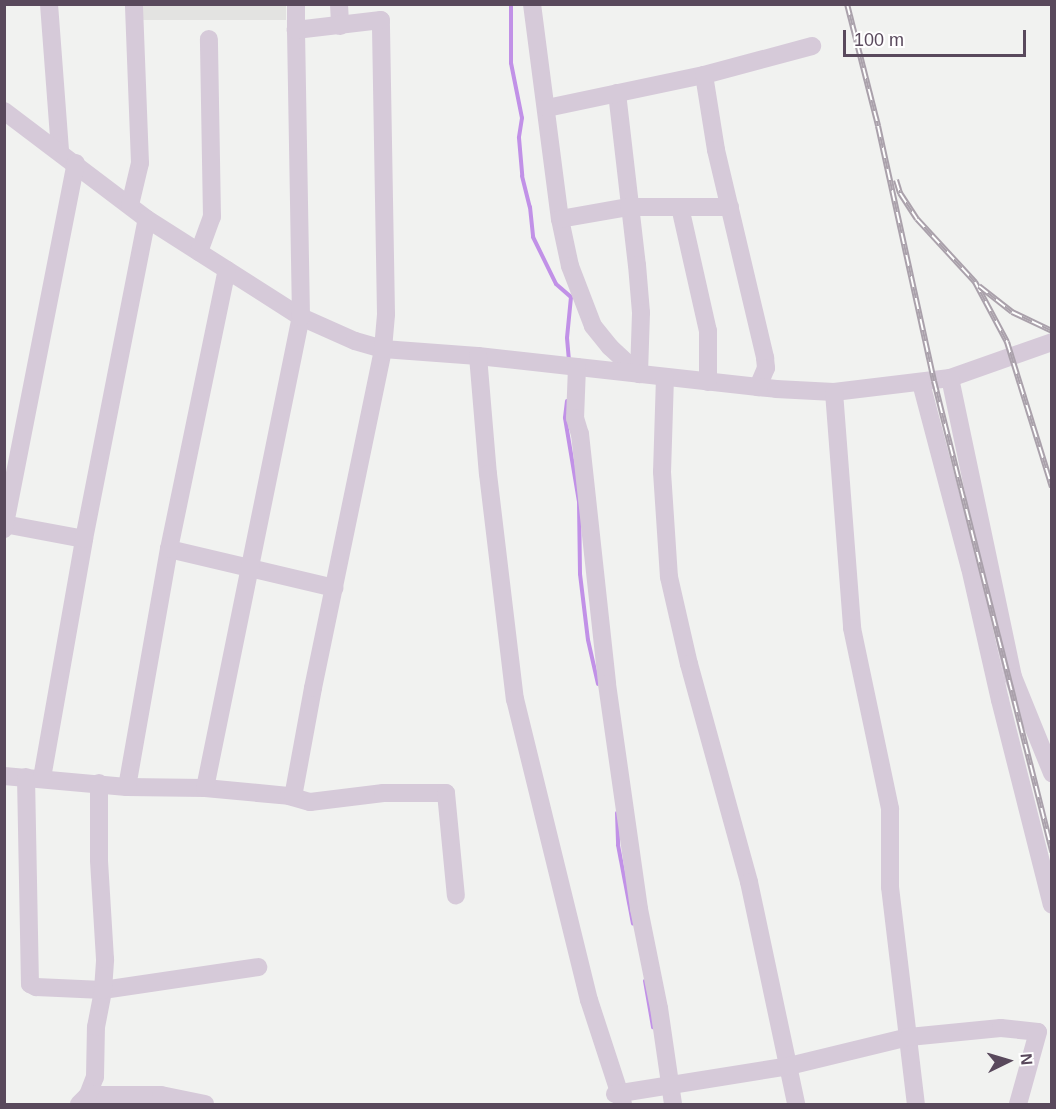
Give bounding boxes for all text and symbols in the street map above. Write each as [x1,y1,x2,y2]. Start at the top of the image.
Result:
scale bar [846,18,1029,56]
text: 100 m [854,30,904,50]
north arrow [978,1031,1038,1091]
text: N [1017,1053,1035,1066]

